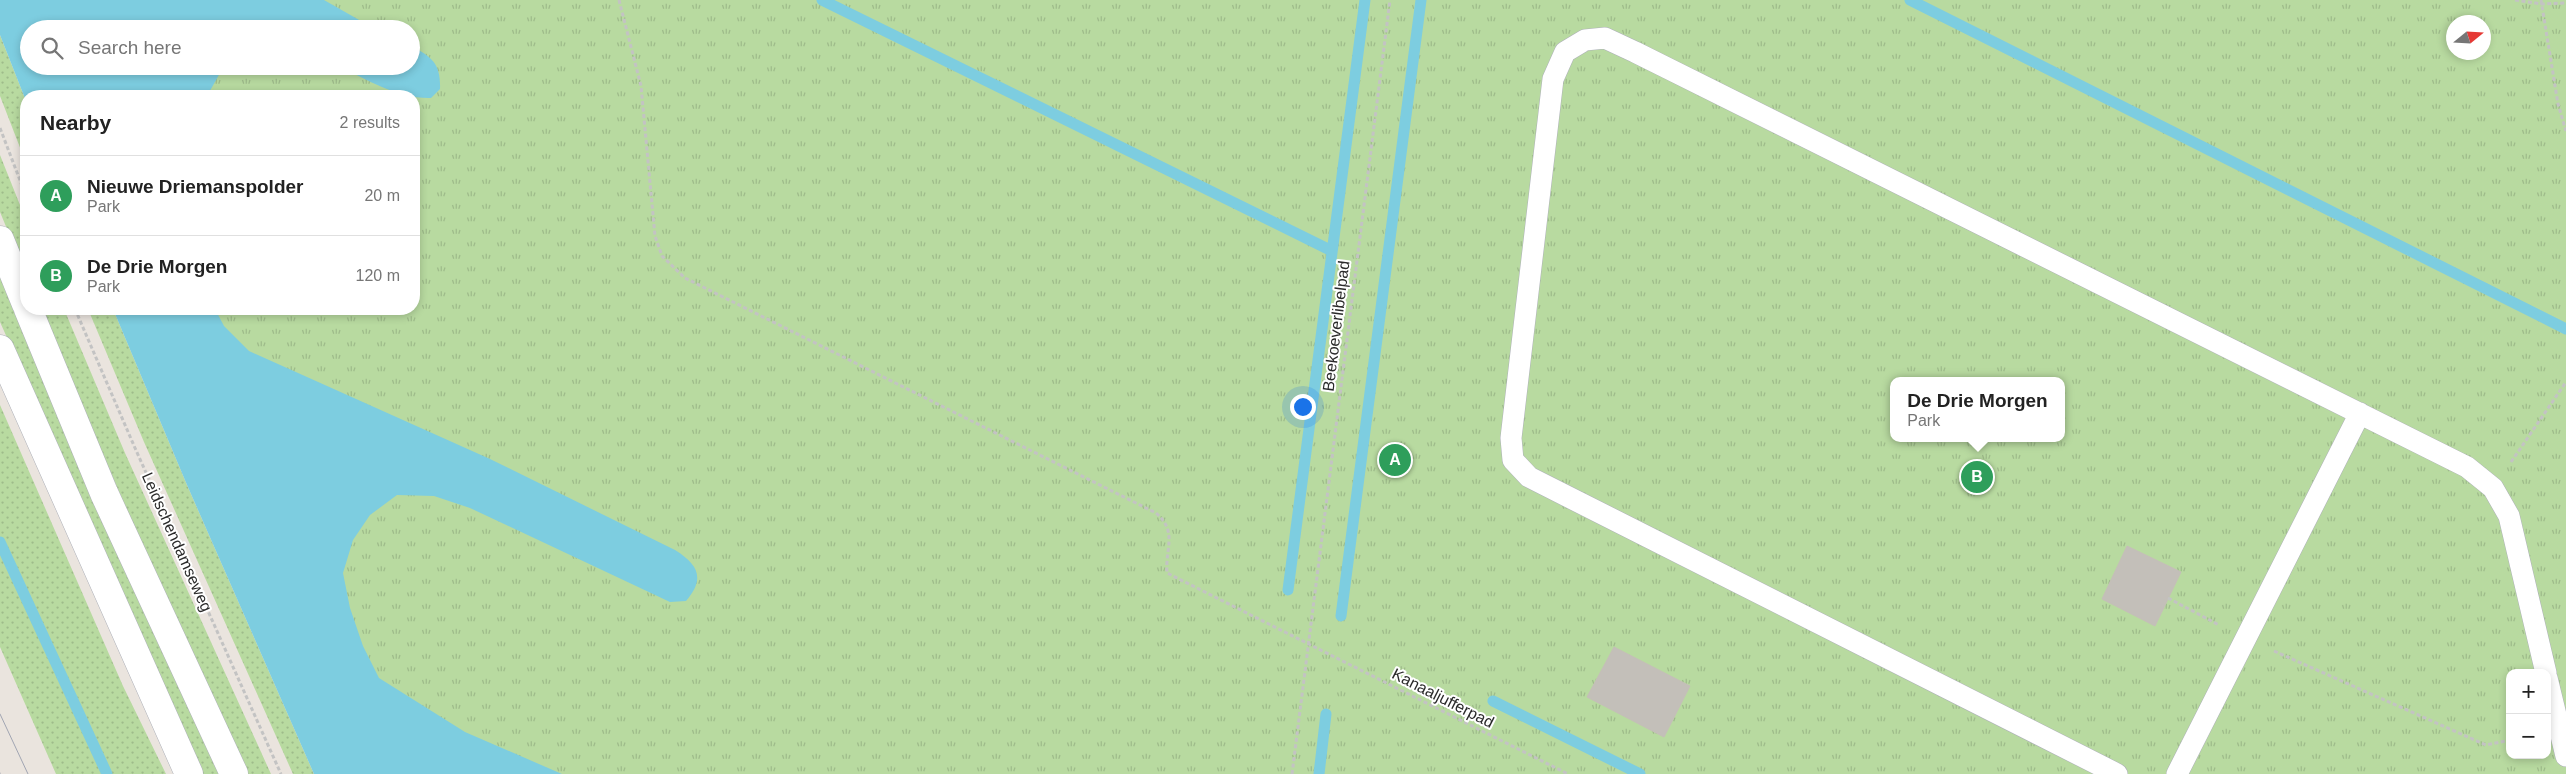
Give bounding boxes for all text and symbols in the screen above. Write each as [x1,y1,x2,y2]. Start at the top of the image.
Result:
north arrow [2446,15,2491,60]
search box [20,20,420,75]
icon: search [38,34,66,62]
text: Search here [78,37,182,58]
text: Nearby [40,111,111,134]
text: 2 results [340,114,400,131]
text: Nieuwe Driemanspolder [87,176,303,197]
text: A [50,187,62,204]
text: 20 m [364,187,400,204]
text: Park [87,198,120,215]
text: De Drie Morgen [87,256,227,277]
street label: Beekoeverlibelpad [1320,260,1352,392]
text: B [50,267,62,284]
text: 120 m [356,267,400,284]
text: Park [87,278,120,295]
popup [1890,377,2065,442]
text: De Drie Morgen [1907,390,2048,411]
your location [1290,394,1316,420]
text: Park [1907,412,1940,429]
pin: A [1379,441,1411,479]
pin: B [1961,458,1993,496]
street label: Leidschendamseweg [139,470,215,614]
street label: Kanaaljufferpad [1389,665,1497,731]
map controls [2506,669,2551,759]
button: + [2506,669,2551,714]
button: − [2506,714,2551,759]

